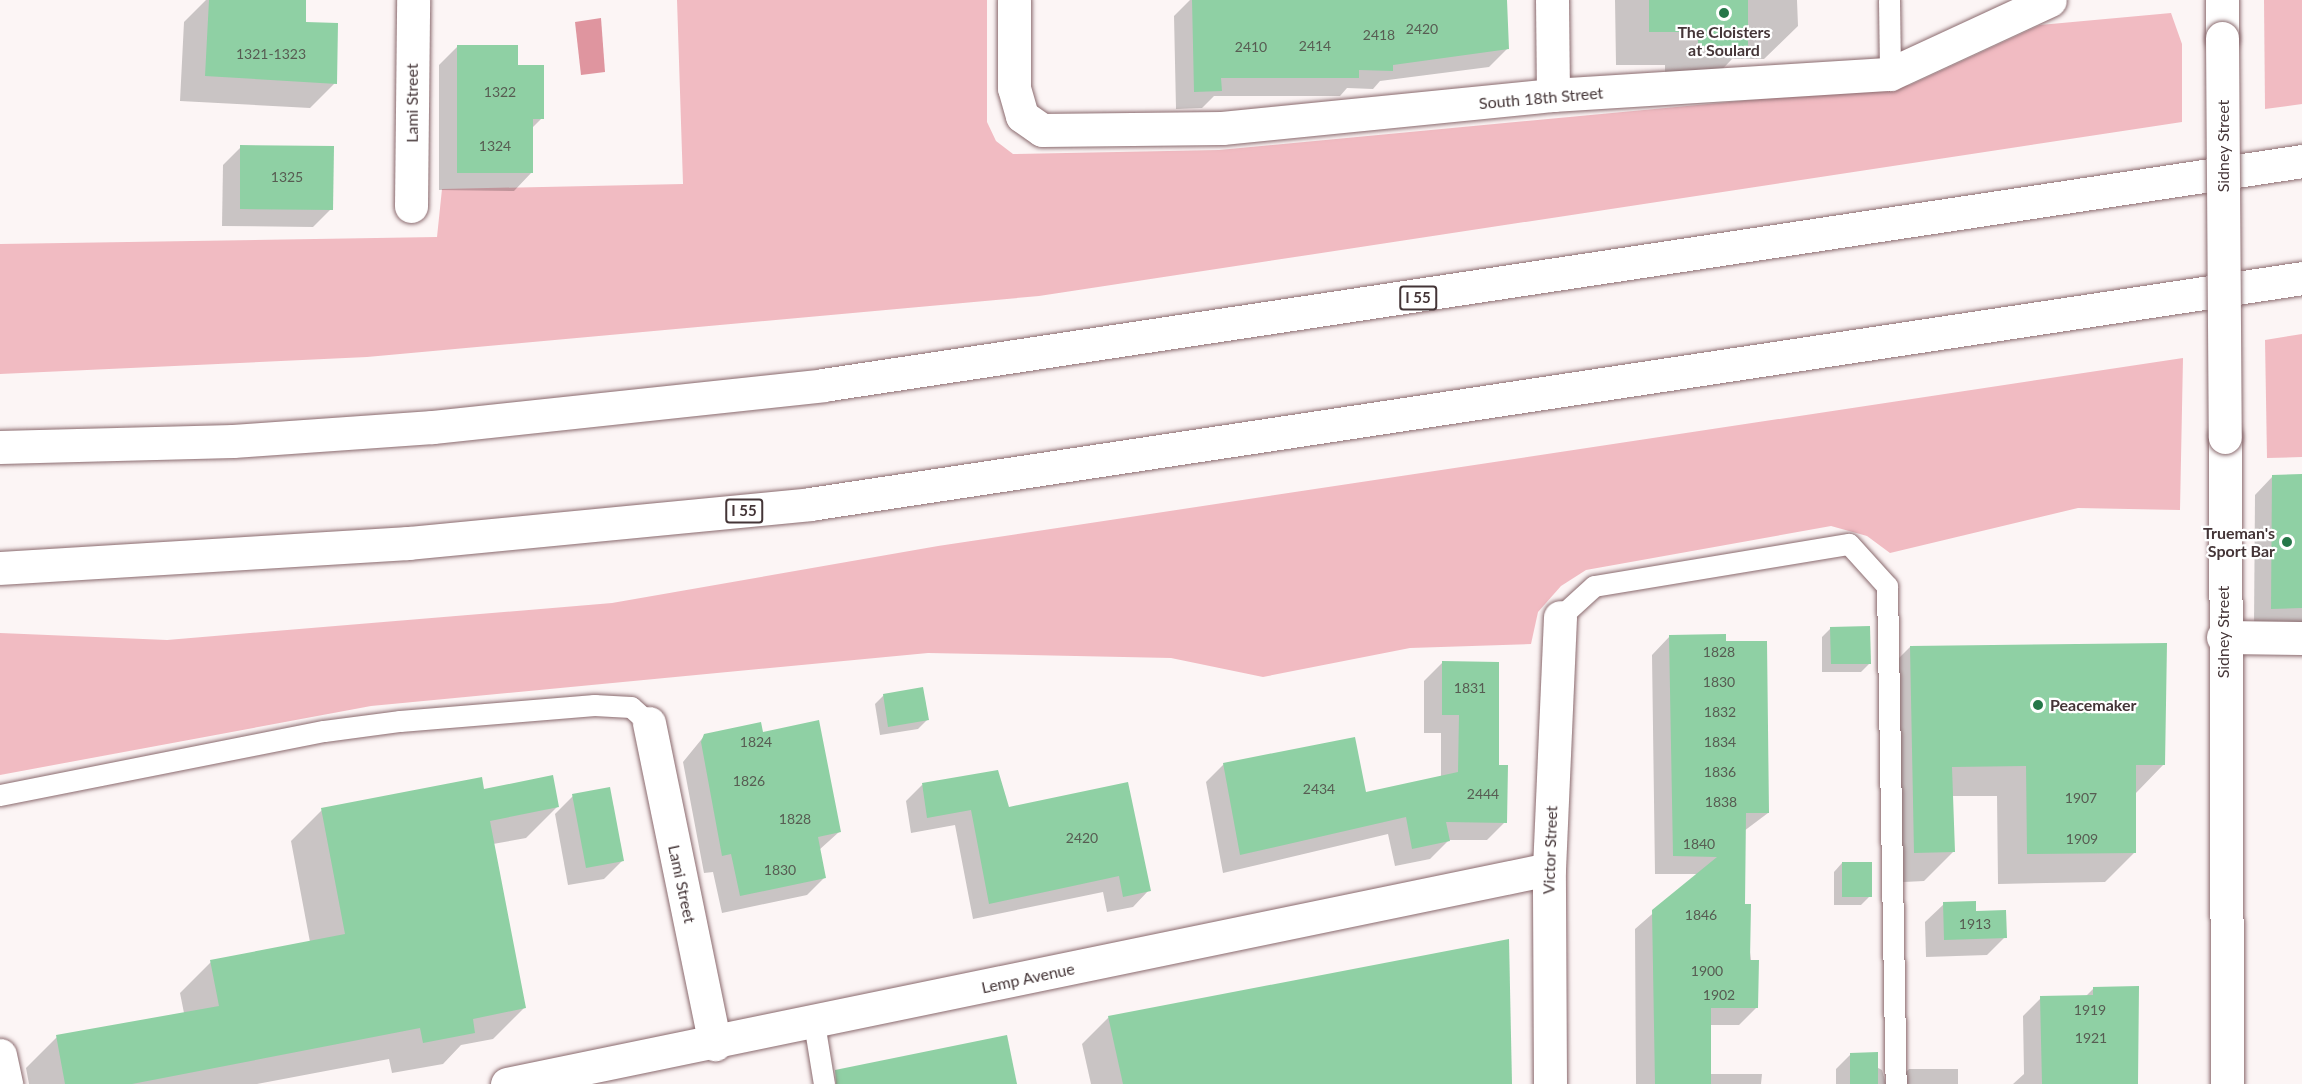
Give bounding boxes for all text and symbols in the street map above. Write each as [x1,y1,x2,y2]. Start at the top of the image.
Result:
marker: The Cloisters at Soulard [1717,6,1731,20]
house number: 2420 [1406,21,1438,37]
place label: The Cloisters at Soulard [1677,22,1771,60]
house number: 2418 [1363,27,1395,43]
house number: 2414 [1299,38,1331,54]
house number: 2410 [1235,39,1267,55]
house number: 1321-1323 [236,46,306,62]
street label: Lami Street [402,63,422,143]
street label: South 18th Street [1478,83,1604,113]
house number: 1322 [484,84,516,100]
street label: Sidney Street [2213,99,2233,193]
house number: 1324 [479,138,511,154]
house number: 1325 [271,169,303,185]
road number: I 55 [1398,286,1438,310]
road number: I 55 [724,499,764,523]
place label: Trueman's Sport Bar [2203,523,2275,561]
marker: Trueman's Sport Bar [2280,535,2294,549]
street label: Sidney Street [2213,585,2233,679]
house number: 1828 [1703,644,1735,660]
house number: 1830 [1703,674,1735,690]
house number: 1831 [1454,680,1486,696]
place label: Peacemaker [2050,695,2136,715]
marker: Peacemaker [2031,698,2045,712]
house number: 1832 [1704,704,1736,720]
house number: 1824 [740,734,772,750]
house number: 1834 [1704,734,1736,750]
house number: 1836 [1704,764,1736,780]
house number: 1826 [733,773,765,789]
house number: 2434 [1303,781,1335,797]
house number: 2444 [1467,786,1499,802]
house number: 1907 [2065,790,2097,806]
house number: 1838 [1705,794,1737,810]
street label: Victor Street [1539,805,1561,895]
house number: 1828 [779,811,811,827]
house number: 2420 [1066,830,1098,846]
house number: 1909 [2066,831,2098,847]
house number: 1840 [1683,836,1715,852]
street label: Lami Street [664,843,700,925]
house number: 1830 [764,862,796,878]
house number: 1846 [1685,907,1717,923]
house number: 1913 [1959,916,1991,932]
street label: Lemp Avenue [979,959,1077,997]
house number: 1900 [1691,963,1723,979]
house number: 1902 [1703,987,1735,1003]
house number: 1919 [2074,1002,2106,1018]
house number: 1921 [2075,1030,2107,1046]

